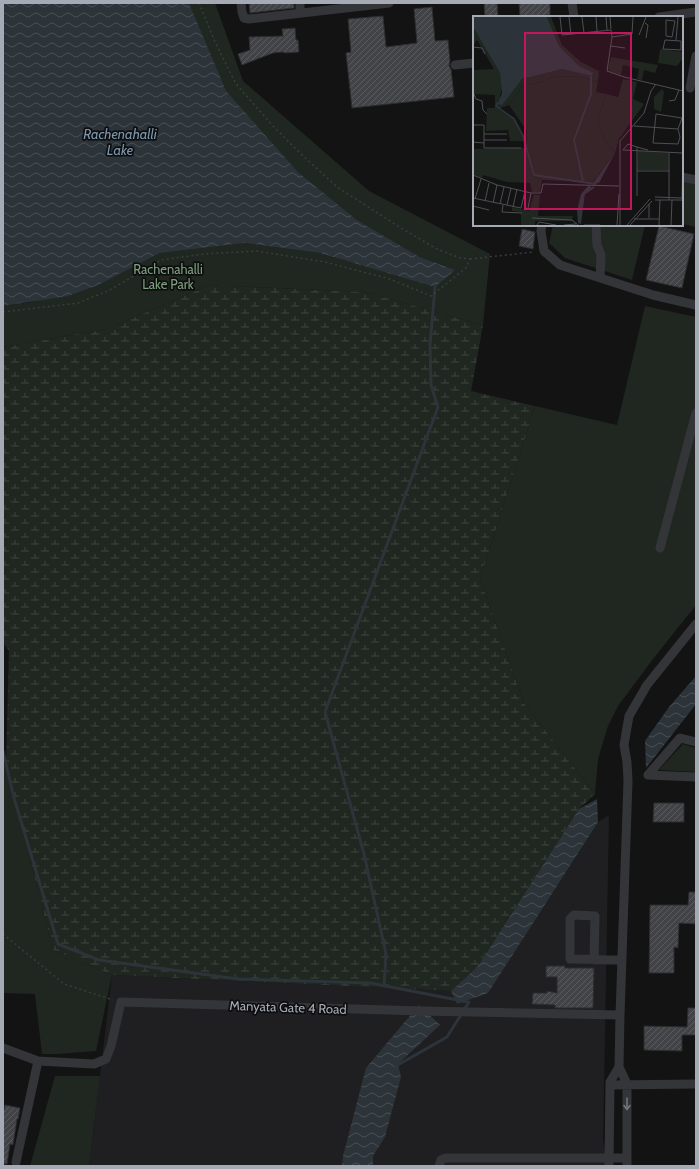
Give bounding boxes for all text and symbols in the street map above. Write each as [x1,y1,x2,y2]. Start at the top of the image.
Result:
inset map [473,16,683,226]
water label: Rachenahalli Lake [83,125,158,159]
park label: Rachenahalli Lake Park [133,261,203,292]
street label: Manyata Gate 4 Road [229,997,347,1017]
one-way arrow [623,1097,631,1110]

